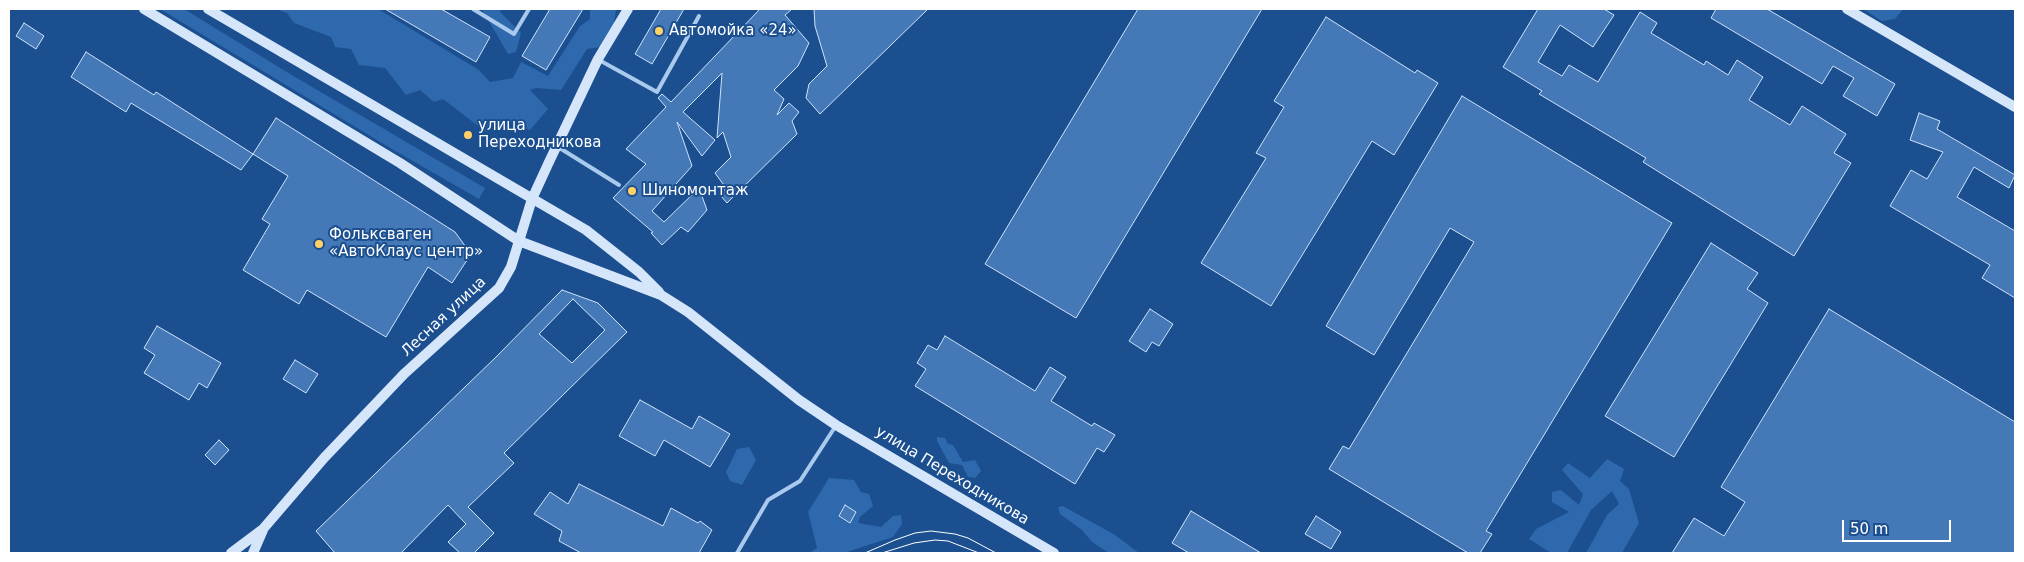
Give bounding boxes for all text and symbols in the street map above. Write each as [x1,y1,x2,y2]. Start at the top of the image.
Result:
place label: Автомойка «24» [669,22,797,40]
marker: Автомойка «24» [653,25,665,37]
place label: улица Переходникова [478,117,602,152]
marker: улица Переходникова [462,129,474,141]
place label: Шиномонтаж [642,182,749,200]
marker: Шиномонтаж [626,185,638,197]
place label: Фольксваген «АвтоКлаус центр» [329,226,483,261]
marker: Фольксваген «АвтоКлаус центр» [313,238,325,250]
street label: Лесная улица [398,273,490,361]
street label: улица Переходникова [872,423,1032,529]
scale bar [1844,510,1953,542]
text: 50 m [1850,520,1888,538]

